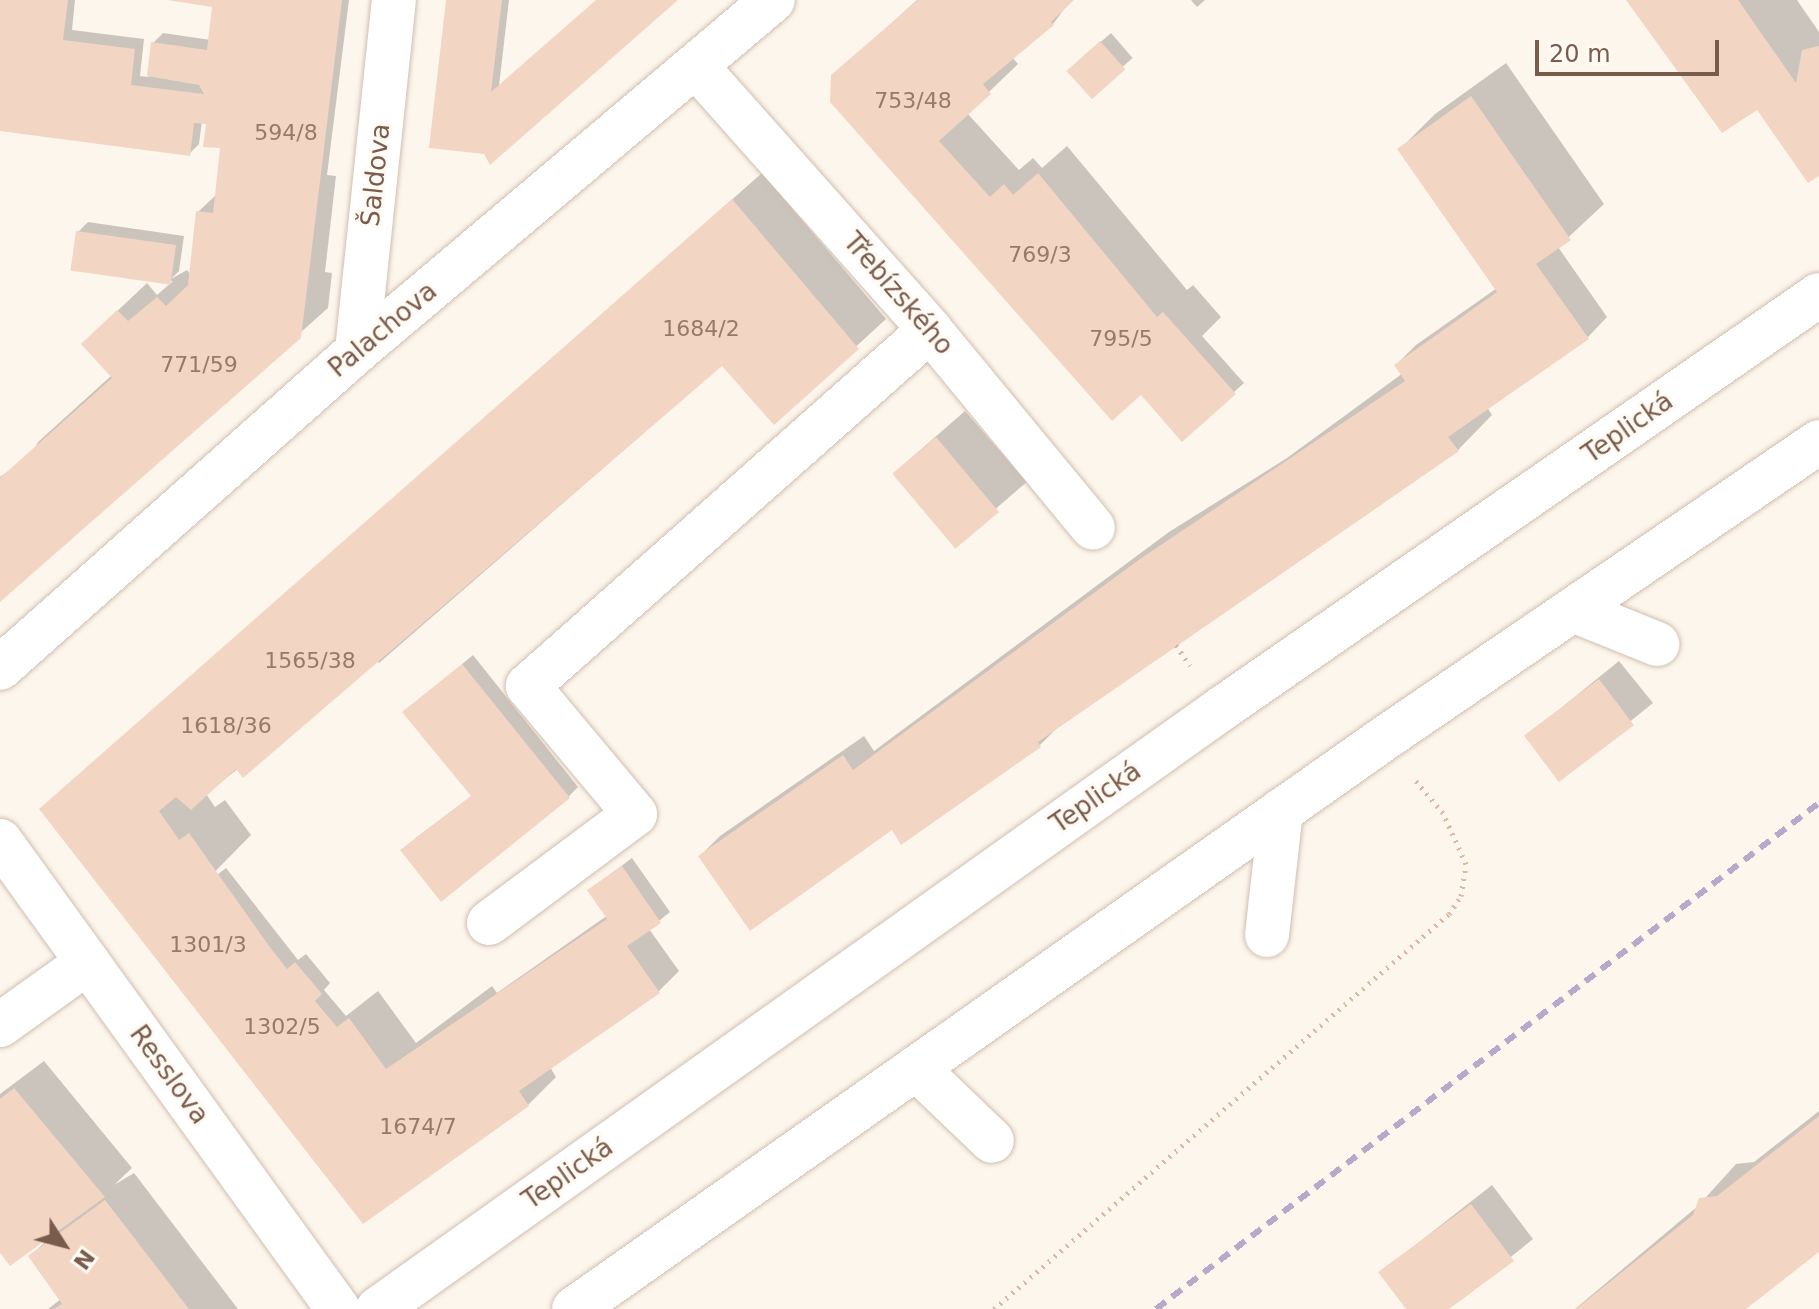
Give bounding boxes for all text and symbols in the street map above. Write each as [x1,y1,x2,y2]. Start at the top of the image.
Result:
scale bar [1539,24,1723,74]
text: 20 m [1549,40,1611,68]
house number: 753/48 [874,88,952,114]
house number: 594/8 [254,120,318,146]
street label: Šaldova [355,122,397,228]
street label: Třebízského [836,227,960,361]
house number: 769/3 [1008,242,1072,268]
street label: Palachova [323,276,443,384]
house number: 1684/2 [662,316,740,342]
house number: 795/5 [1089,326,1153,352]
house number: 771/59 [160,352,238,378]
street label: Teplická [1577,386,1679,470]
house number: 1565/38 [264,648,356,674]
house number: 1618/36 [180,713,272,739]
street label: Teplická [1045,756,1147,840]
house number: 1301/3 [169,932,247,958]
house number: 1302/5 [243,1014,321,1040]
street label: Resslova [123,1020,215,1130]
house number: 1674/7 [379,1114,457,1140]
street label: Teplická [517,1132,619,1216]
north arrow [24,1205,104,1285]
text: N [68,1245,99,1274]

